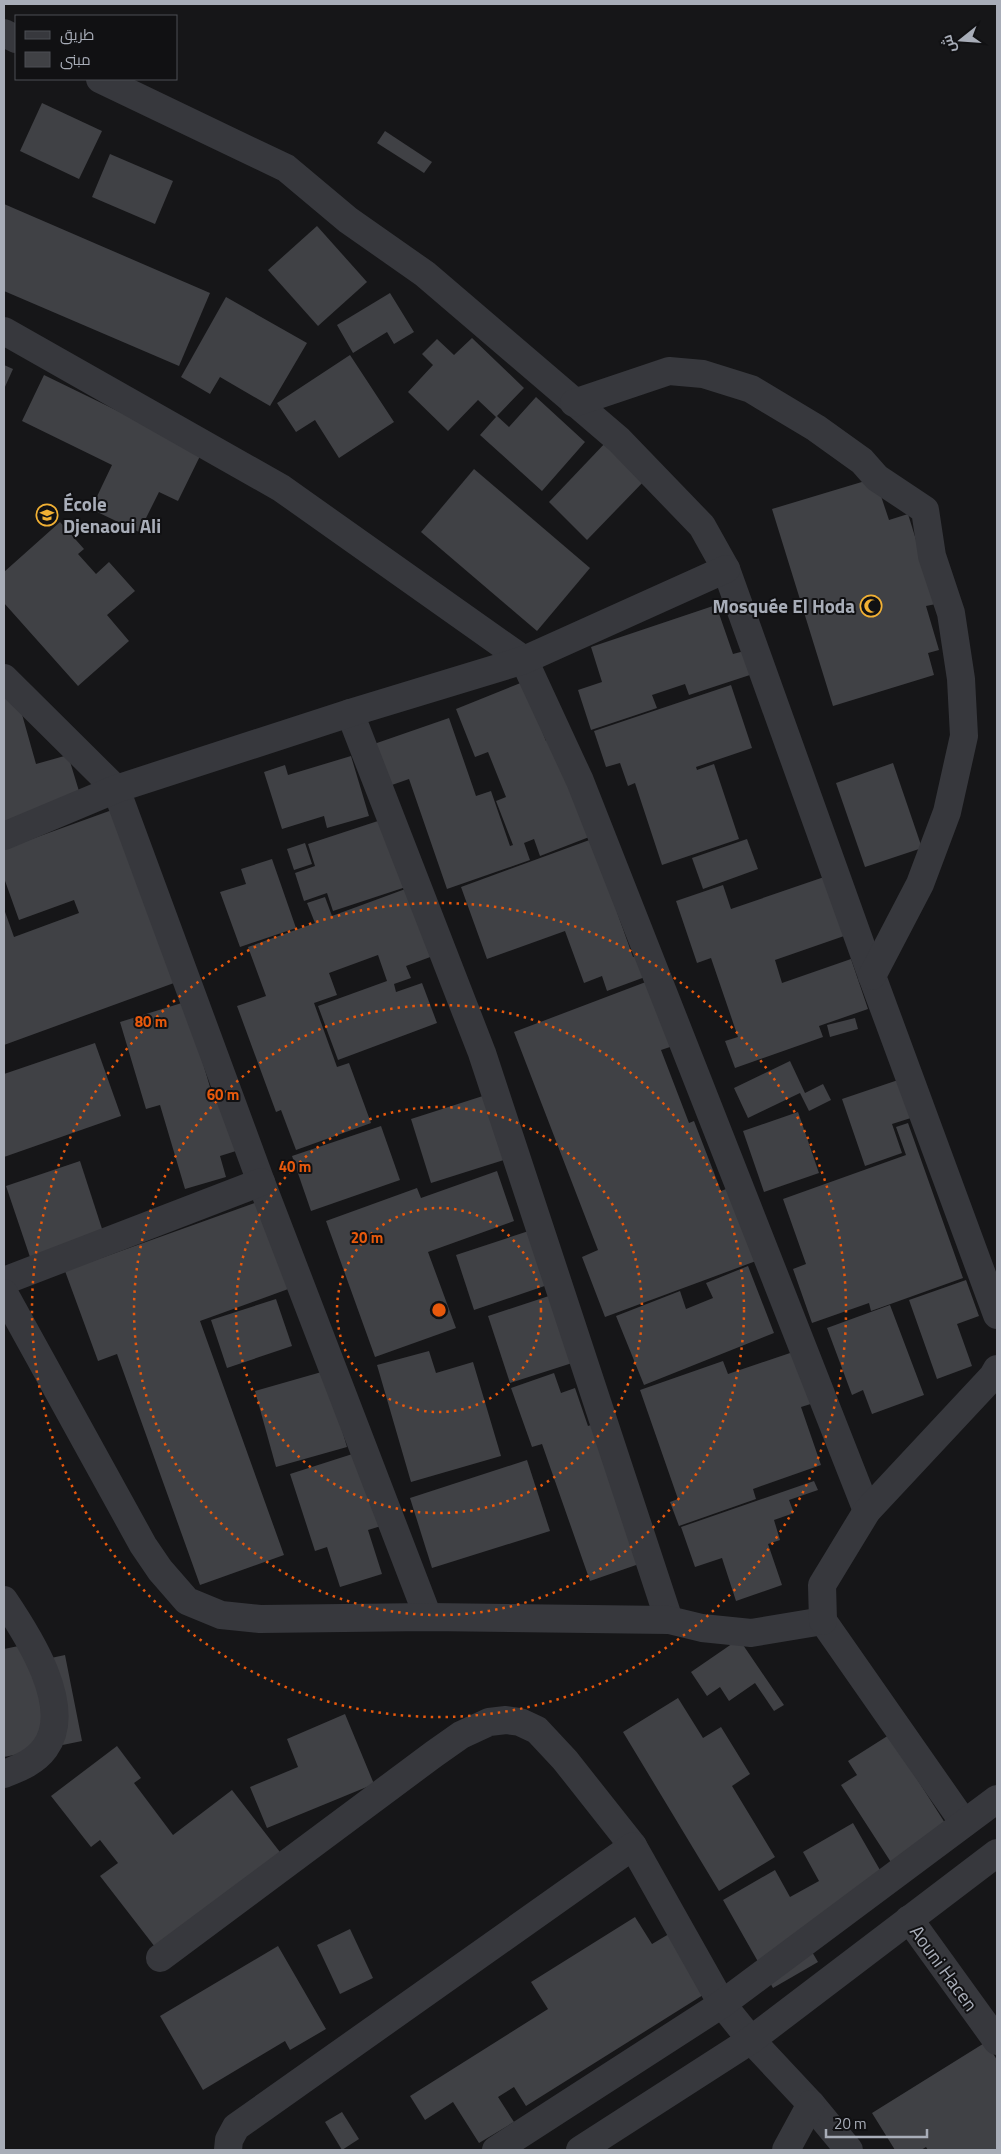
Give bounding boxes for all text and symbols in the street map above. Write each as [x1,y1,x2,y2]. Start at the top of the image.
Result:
legend [15,15,178,80]
north arrow [936,15,986,65]
text: طريق [60,23,94,46]
text: ش [935,32,961,56]
text: مبنى [60,48,91,71]
place label: École Djenaoui Ali [63,489,161,540]
school or university icon: École Djenaoui Ali [35,503,59,527]
place label: Mosquée El Hoda [713,591,855,620]
mosque icon: Mosquée El Hoda [859,594,883,618]
text: 80 m [135,1010,167,1033]
text: 60 m [207,1083,239,1106]
text: 40 m [279,1155,311,1178]
text: 20 m [351,1226,383,1249]
centre of rings [430,1301,448,1319]
street label: Aouni Hacen [903,1919,986,2017]
scale bar [826,2106,927,2138]
text: 20 m [834,2112,867,2135]

